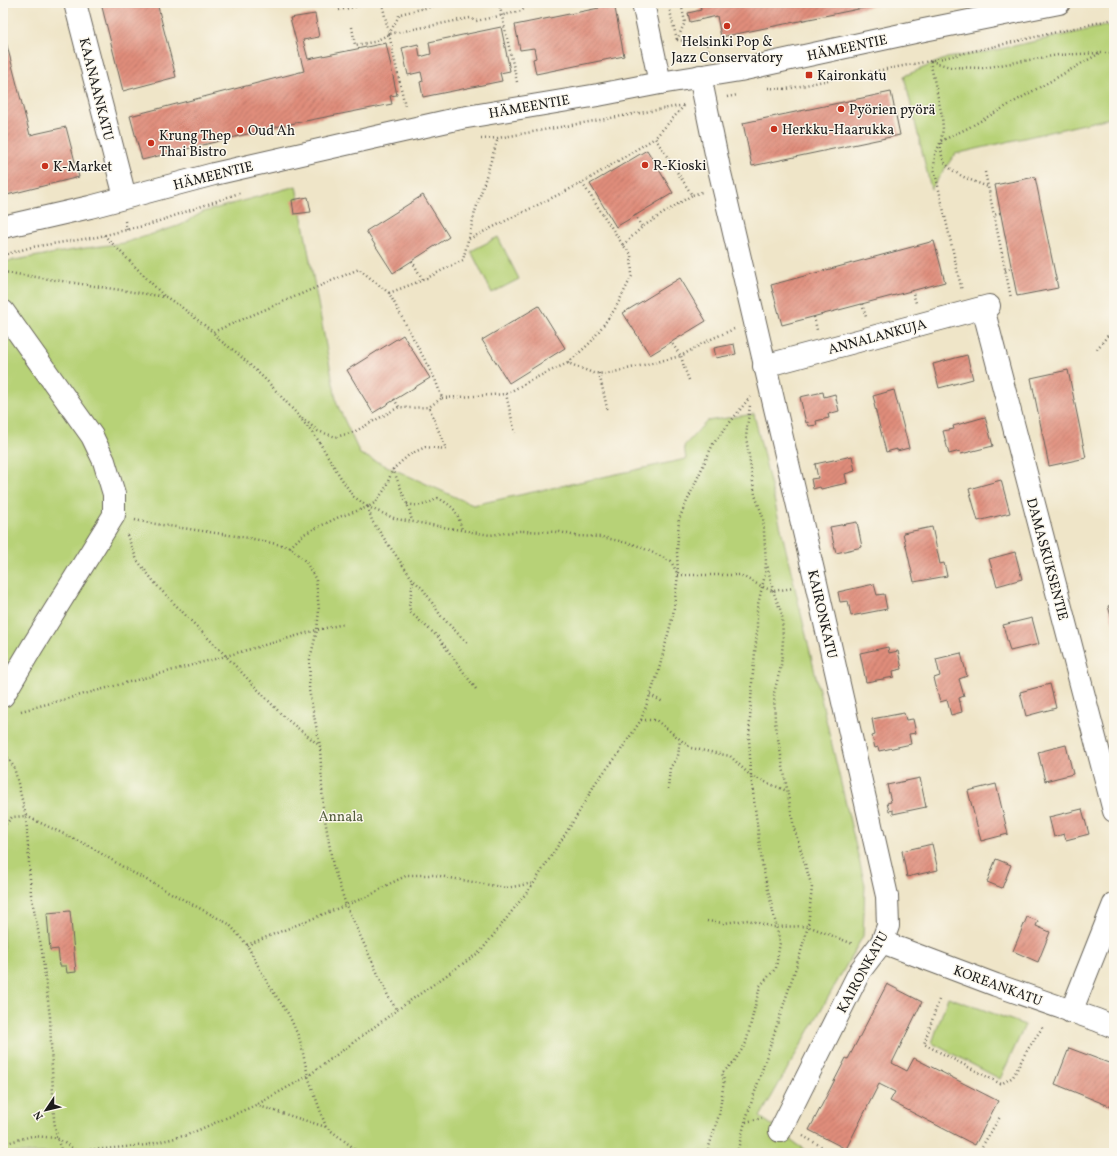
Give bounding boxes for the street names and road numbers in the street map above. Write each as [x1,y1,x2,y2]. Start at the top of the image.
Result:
street label: HÄMEENTIE [805,31,889,66]
street label: KAANAANKATU [74,36,118,143]
street label: HÄMEENTIE [487,91,571,124]
street label: HÄMEENTIE [171,157,255,196]
street label: ANNALANKUJA [826,315,929,360]
street label: DAMASKUKSENTIE [1021,496,1072,623]
street label: KAIRONKATU [802,568,841,661]
street label: KAIRONKATU [833,929,894,1017]
street label: KOREANKATU [950,962,1045,1011]

